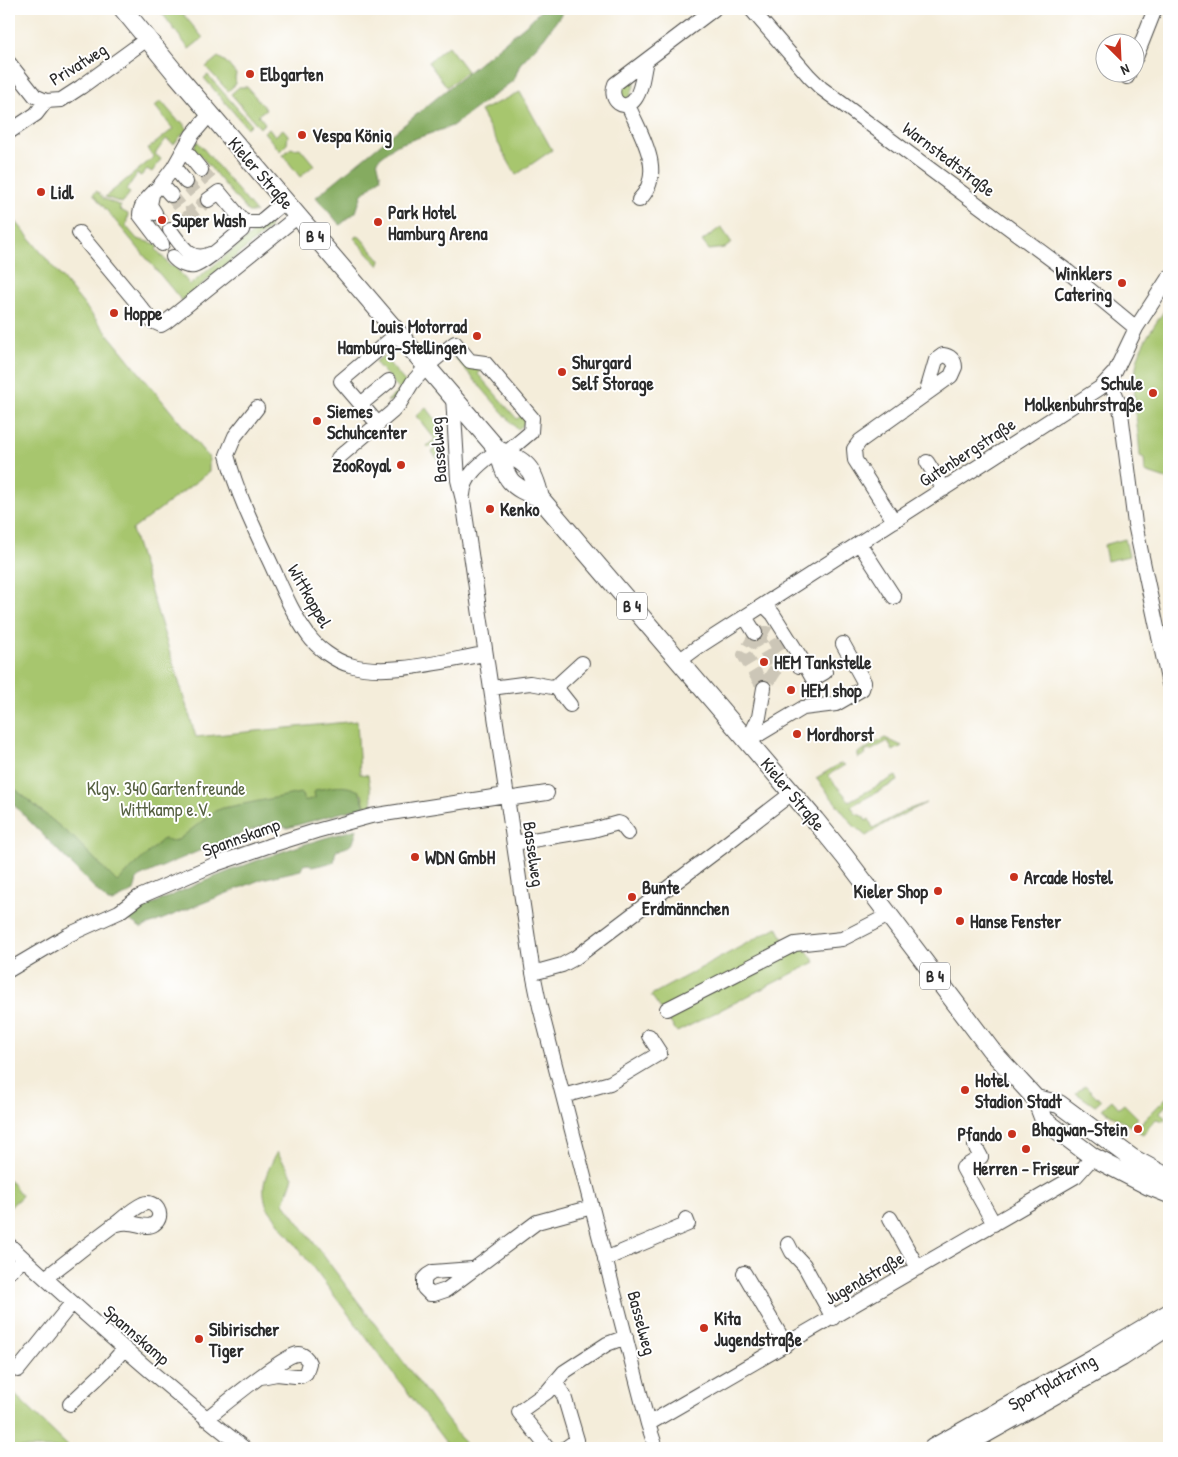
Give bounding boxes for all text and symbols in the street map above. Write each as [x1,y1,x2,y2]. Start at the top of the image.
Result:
north arrow [1096,32,1146,82]
street label: Privatweg [44,37,112,91]
text: N [1118,60,1133,81]
place label: Elbgarten [260,62,324,88]
marker: Elbgarten [244,68,256,80]
street label: Warnstedtstraße [897,116,1001,202]
place label: Vespa König [312,123,392,149]
marker: Vespa König [296,129,308,141]
street label: Kieler Straße [222,131,300,215]
place label: Lidl [51,180,75,205]
marker: Lidl [35,186,47,198]
place label: Park Hotel Hamburg Arena [388,200,488,247]
place label: Super Wash [172,208,246,234]
marker: Super Wash [156,214,168,226]
marker: Park Hotel Hamburg Arena [372,216,384,228]
road number: B 4 [300,222,330,250]
place label: Winklers Catering [1055,261,1112,308]
marker: Winklers Catering [1116,277,1128,289]
place label: Hoppe [124,301,163,327]
marker: Hoppe [108,307,120,319]
place label: Louis Motorrad Hamburg-Stellingen [338,314,467,361]
marker: Louis Motorrad Hamburg-Stellingen [471,330,483,342]
place label: Shurgard Self Storage [572,350,655,397]
marker: Shurgard Self Storage [556,366,568,378]
place label: Schule Molkenbuhrstraße [1025,371,1144,418]
marker: Schule Molkenbuhrstraße [1147,387,1159,399]
place label: Siemes Schuhcenter [327,399,407,445]
street label: Gutenbergstraße [914,411,1020,493]
marker: Siemes Schuhcenter [311,415,323,427]
street label: Basselweg [423,416,453,484]
place label: ZooRoyal [332,453,392,479]
marker: ZooRoyal [395,459,407,471]
place label: Kenko [500,497,540,522]
marker: Kenko [484,503,496,515]
street label: Wittkoppel [282,560,338,633]
road number: B 4 [617,592,647,620]
place label: HEM Tankstelle [774,650,872,675]
marker: HEM Tankstelle [758,656,770,668]
place label: HEM shop [801,678,862,704]
marker: HEM shop [785,684,797,696]
place label: Mordhorst [807,722,875,747]
marker: Mordhorst [791,728,803,740]
street label: Kieler Straße [755,752,831,836]
park label: Klgv. 340 Gartenfreunde Wittkamp e.V. [87,776,245,822]
street label: Spannskamp [199,811,283,863]
street label: Basselweg [517,820,551,888]
place label: WDN GmbH [425,845,496,870]
marker: WDN GmbH [409,851,421,863]
place label: Arcade Hostel [1024,865,1114,890]
marker: Arcade Hostel [1008,871,1020,883]
place label: Bunte Erdmännchen [642,875,729,921]
place label: Kieler Shop [854,879,928,905]
marker: Kieler Shop [932,885,944,897]
marker: Bunte Erdmännchen [626,891,638,903]
place label: Hanse Fenster [970,909,1061,934]
marker: Hanse Fenster [954,915,966,927]
road number: B 4 [920,962,950,989]
place label: Hotel Stadion Stadt [975,1068,1063,1114]
marker: Hotel Stadion Stadt [959,1084,971,1096]
place label: Bhagwan-Stein [1032,1117,1128,1143]
place label: Pfando [957,1122,1003,1147]
marker: Bhagwan-Stein [1132,1123,1144,1135]
marker: Pfando [1006,1128,1018,1140]
marker: Herren - Friseur [1020,1143,1032,1155]
place label: Herren - Friseur [973,1156,1079,1181]
street label: Jugendstraße [820,1245,908,1311]
street label: Basselweg [621,1288,663,1358]
street label: Spannskamp [98,1299,176,1371]
place label: Kita Jugendstraße [714,1306,803,1353]
place label: Sibirischer Tiger [208,1317,279,1364]
marker: Kita Jugendstraße [698,1322,710,1334]
marker: Sibirischer Tiger [193,1333,205,1345]
street label: Sportplatzring [1004,1348,1100,1416]

